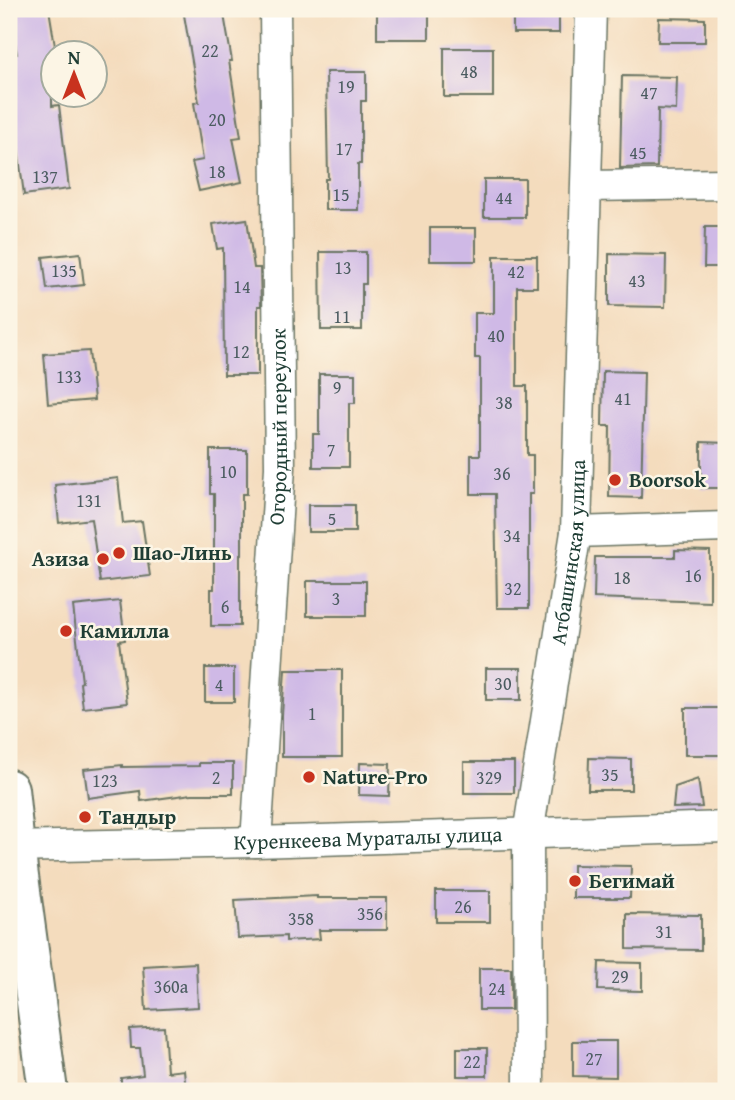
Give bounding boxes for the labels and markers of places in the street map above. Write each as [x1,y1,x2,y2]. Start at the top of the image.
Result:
place label: Boorsok [629,464,707,495]
marker: Boorsok [607,472,623,488]
place label: Шао-Линь [133,537,232,568]
place label: Азиза [32,543,89,574]
marker: Шао-Линь [111,545,127,561]
marker: Азиза [95,551,111,567]
place label: Камилла [80,615,169,646]
marker: Камилла [58,623,74,639]
place label: Nature-Pro [323,761,428,792]
marker: Nature-Pro [301,769,317,785]
place label: Тандыр [99,801,176,832]
marker: Тандыр [77,809,93,825]
place label: Бегимай [589,865,675,896]
marker: Бегимай [567,873,583,889]

